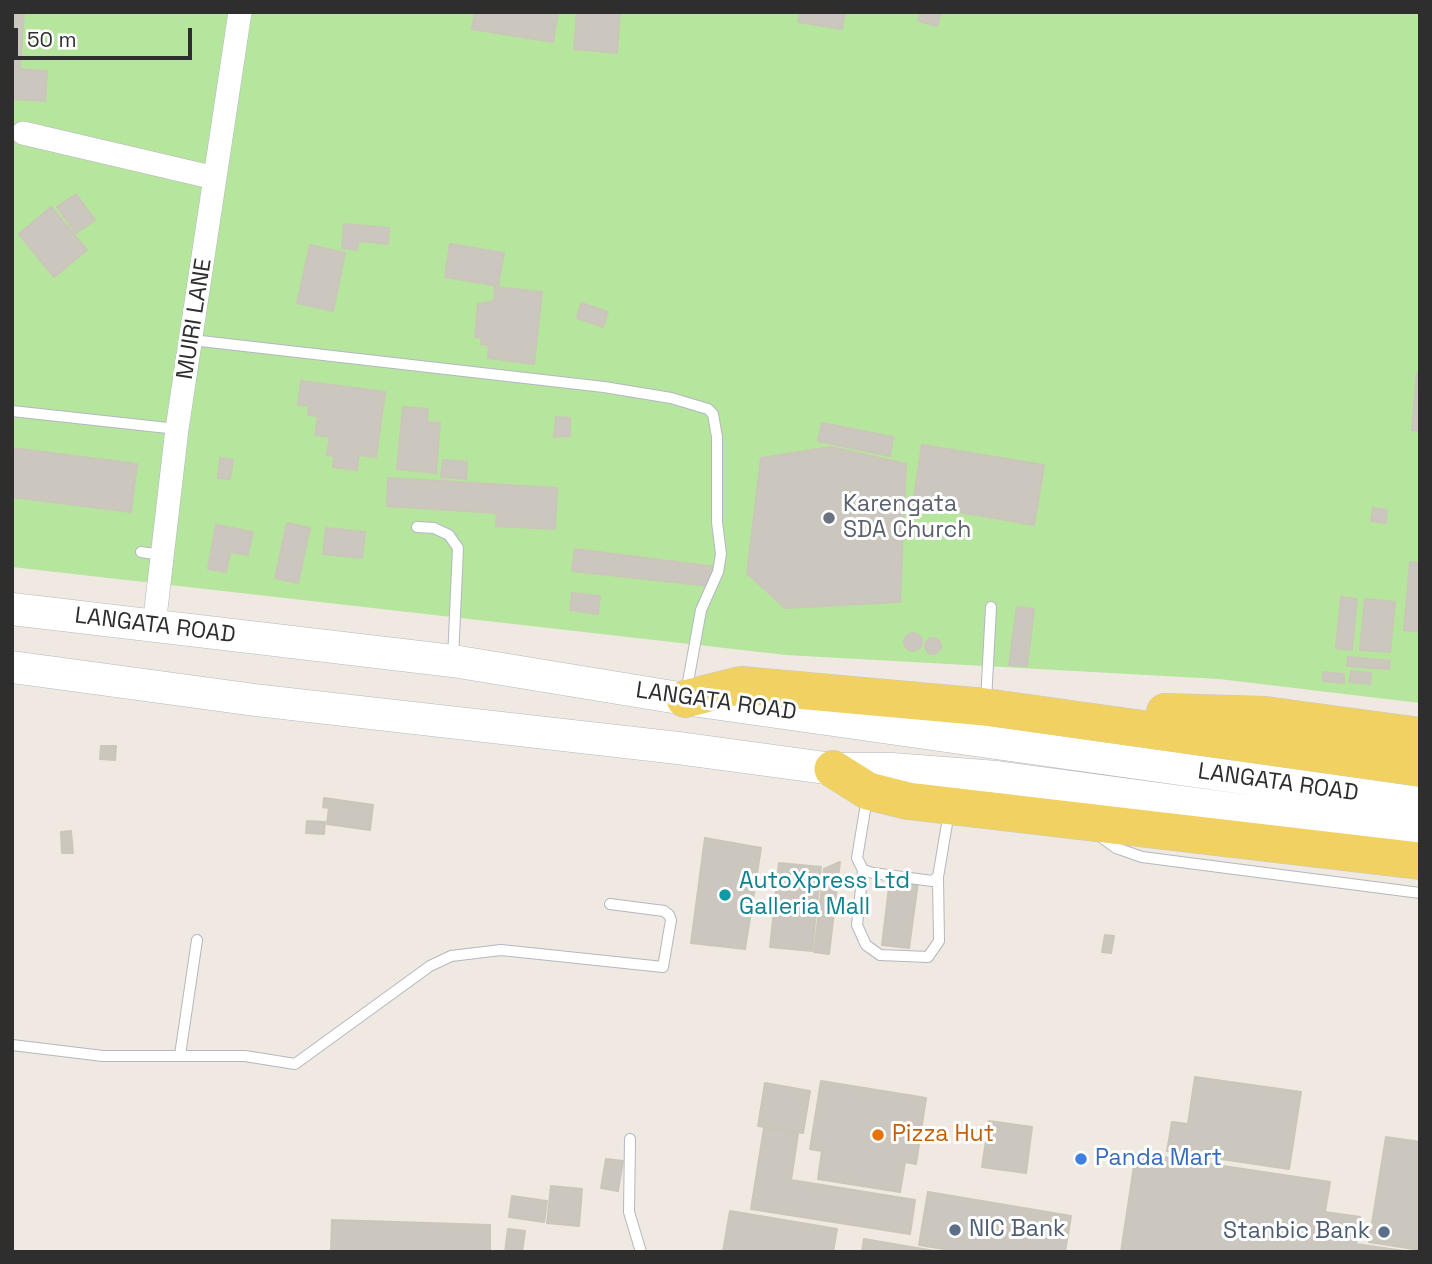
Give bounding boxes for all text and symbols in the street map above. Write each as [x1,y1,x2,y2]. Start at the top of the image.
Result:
scale bar [18,14,196,58]
text: 50 m [27,26,77,53]
street label: MUIRI LANE [172,257,218,381]
place label: Karengata SDA Church [843,491,971,545]
marker: Karengata SDA Church [821,510,837,526]
street label: LANGATA ROAD [73,602,237,650]
street label: LANGATA ROAD [634,677,798,727]
street label: LANGATA ROAD [1196,758,1360,808]
place label: AutoXpress Ltd Galleria Mall [739,868,910,922]
marker: AutoXpress Ltd Galleria Mall [717,887,733,903]
place label: Pizza Hut [892,1121,994,1149]
marker: Pizza Hut [870,1127,886,1143]
place label: Panda Mart [1095,1145,1222,1173]
marker: Panda Mart [1073,1151,1089,1167]
place label: NIC Bank [969,1216,1065,1244]
place label: Stanbic Bank [1223,1218,1370,1246]
marker: NIC Bank [947,1222,963,1238]
marker: Stanbic Bank [1376,1224,1392,1240]

